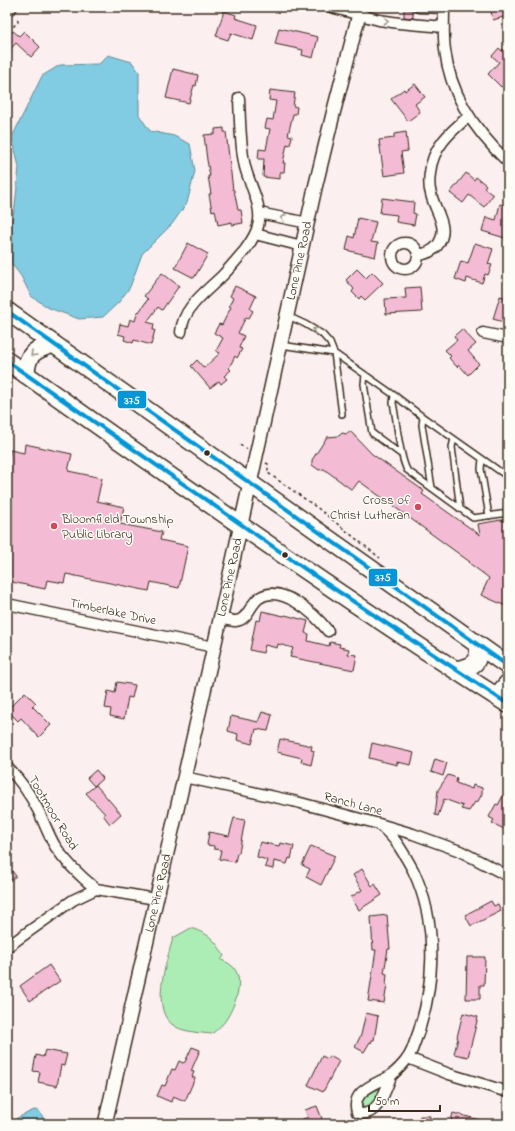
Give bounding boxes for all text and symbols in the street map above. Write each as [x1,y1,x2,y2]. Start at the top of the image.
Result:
one-way arrow [383,16,390,25]
one-way arrow [280,214,287,222]
street label: Lone Pine Road [281,219,317,302]
one-way arrow [312,327,319,334]
one-way arrow [30,349,38,357]
line badge: 375 [117,390,147,409]
text: 375 [123,393,140,409]
unlabelled marker [202,448,212,458]
place label: Cross of Christ Lutheran [330,491,411,525]
marker: Cross of Christ Lutheran [413,502,423,512]
place label: Bloomfield Township Public Library [61,510,174,545]
marker: Bloomfield Township Public Library [49,521,59,531]
street label: Lone Pine Road [212,535,247,618]
unlabelled marker [280,550,290,560]
line badge: 375 [368,568,398,587]
text: 375 [374,570,391,586]
street label: Timberlake Drive [68,594,158,630]
street label: Tootmoor Road [23,772,83,854]
street label: Ranch Lane [322,787,385,821]
street label: Lone Pine Road [140,851,176,934]
scale bar [369,1087,440,1113]
text: 50 m [375,1093,399,1111]

